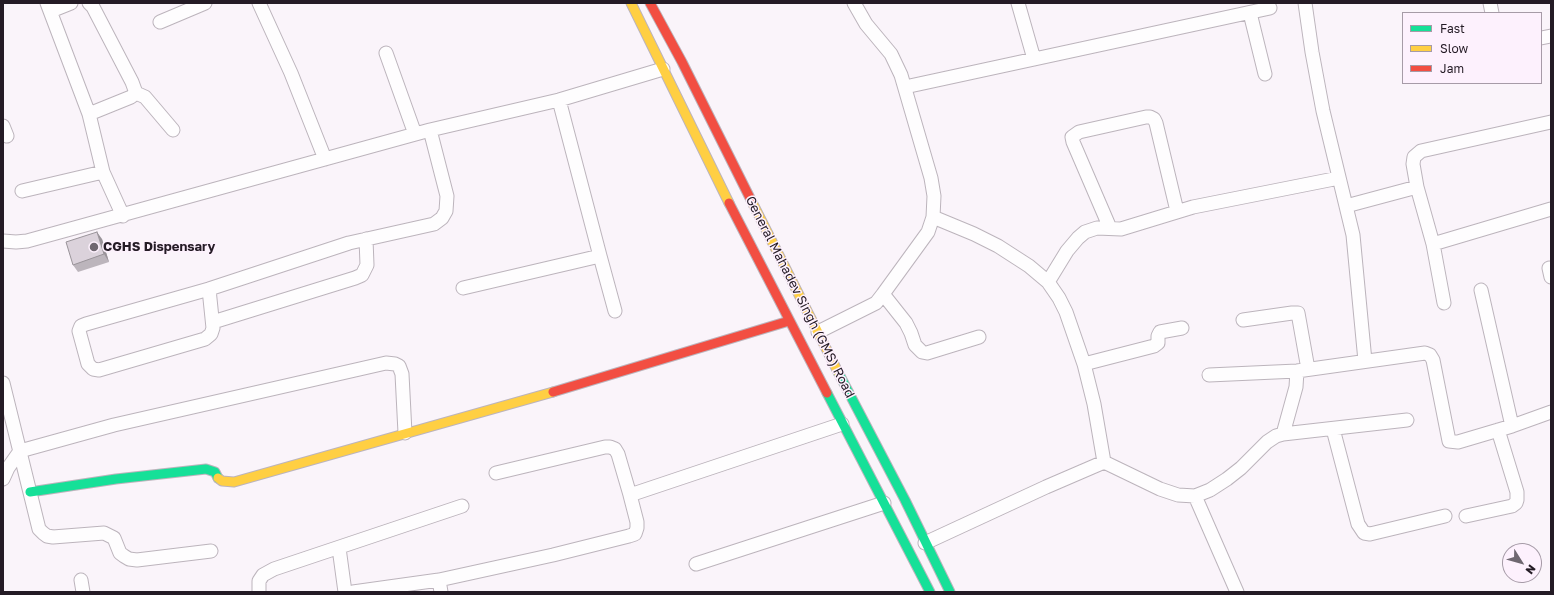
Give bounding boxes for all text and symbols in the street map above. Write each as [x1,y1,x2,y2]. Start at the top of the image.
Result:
legend [1402,12,1542,84]
text: Fast [1440,21,1465,36]
text: Slow [1440,41,1468,56]
text: Jam [1440,61,1464,76]
street label: General Mahadev Singh (GMS) Road [742,194,858,400]
place label: CGHS Dispensary [103,239,215,255]
marker: CGHS Dispensary [88,241,100,253]
north arrow [1502,543,1542,583]
text: N [1523,563,1539,577]

